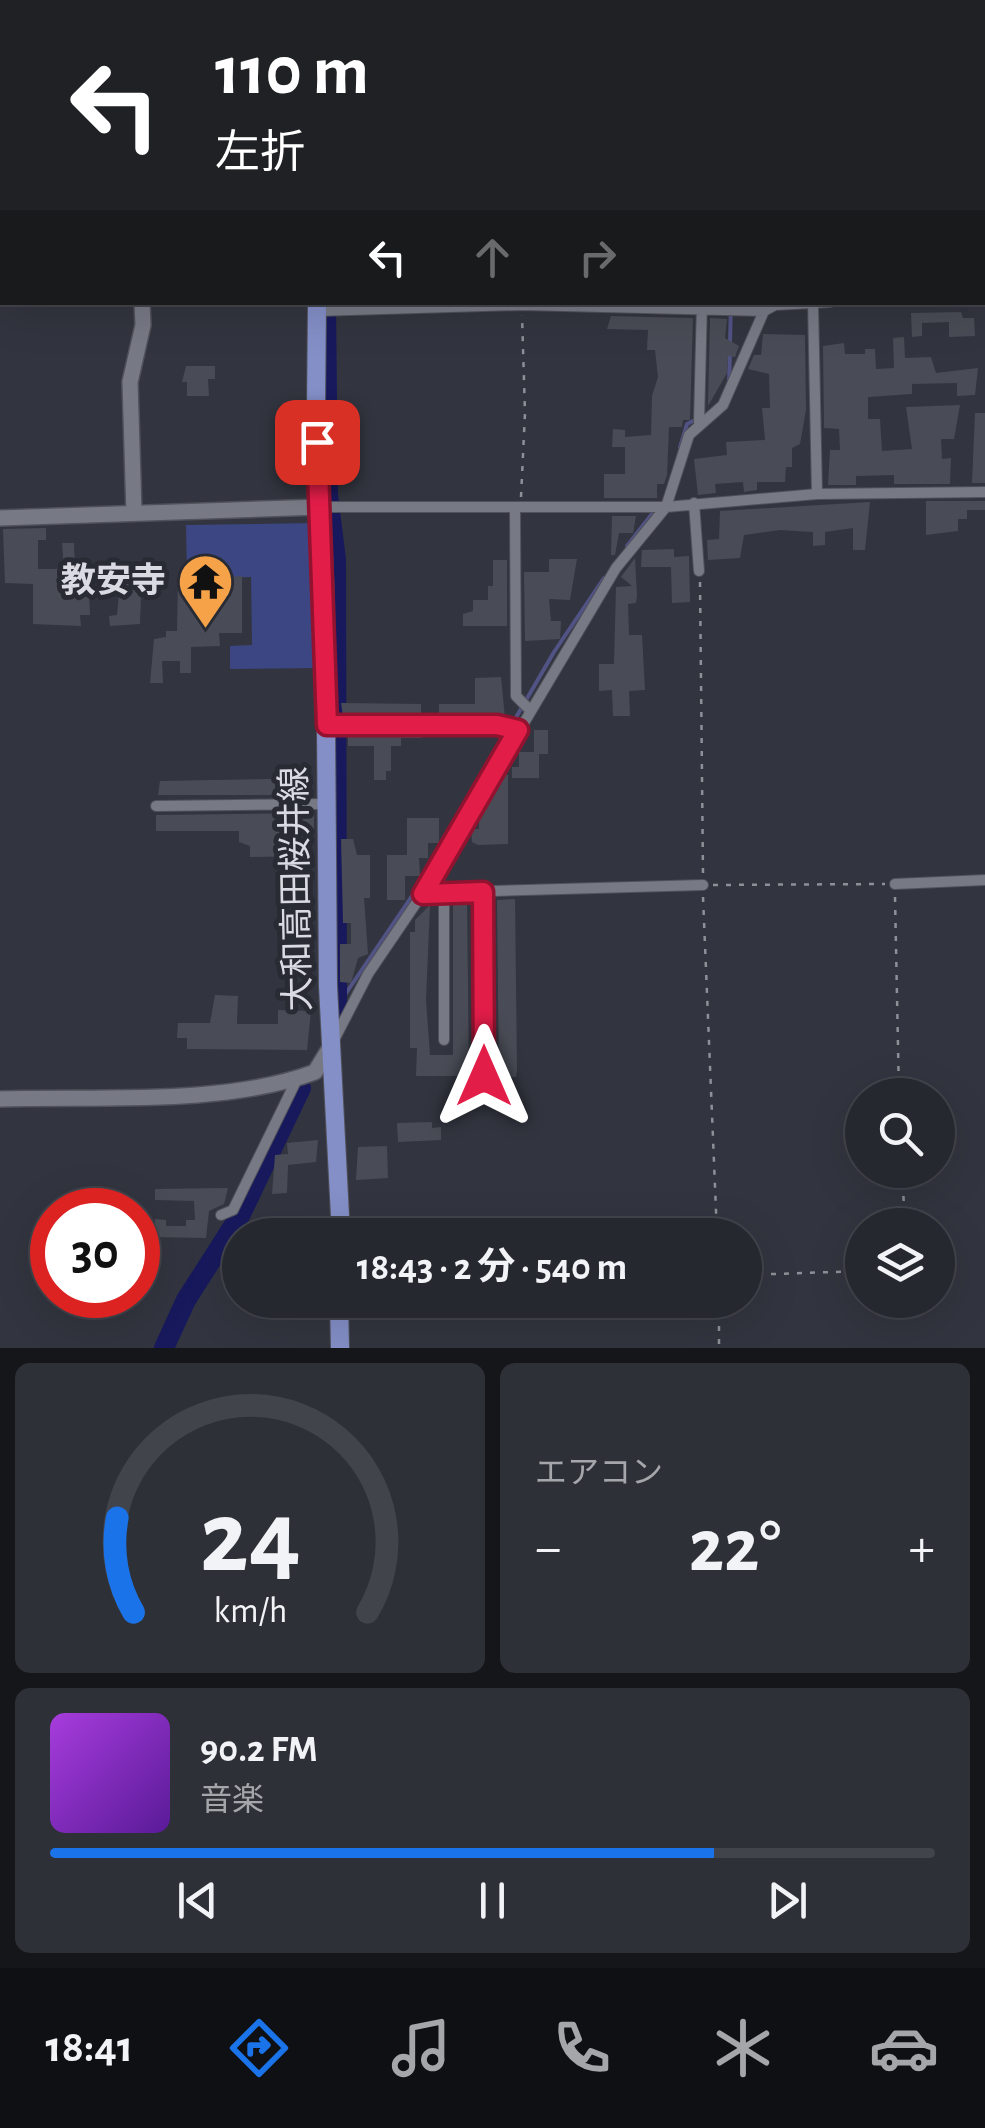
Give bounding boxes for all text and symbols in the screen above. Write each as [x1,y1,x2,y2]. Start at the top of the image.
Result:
text: 110 m [215,37,369,107]
icon: left [50,40,180,170]
text: 左折 [215,131,305,176]
icon: left [360,230,415,285]
icon: ahead [465,230,520,285]
icon: right [570,230,625,285]
pin [275,400,360,485]
icon: arrive [290,415,345,470]
temple icon: 教安寺 [175,551,235,630]
place label: 教安寺 [61,562,166,599]
street label: 大和高田桜井線 [275,766,317,1012]
position arrow [432,1024,536,1128]
map controls [845,1078,955,1318]
button: search [845,1078,955,1188]
speed limit sign: 30 [30,1188,160,1318]
button: layers [845,1208,955,1318]
text: 18:43 · 2 分 · 540 m [357,1249,627,1287]
text: エアコン [535,1457,663,1489]
text: 24 [199,1487,301,1591]
text: 22° [689,1510,781,1585]
text: − [535,1521,561,1576]
text: + [909,1521,935,1576]
text: km/h [213,1593,287,1629]
text: 90.2 FM [200,1731,318,1769]
text: 音楽 [200,1784,264,1816]
icon: previous [170,1873,225,1928]
icon: pause [465,1873,520,1928]
icon: next [760,1873,815,1928]
icon: directions [224,2013,294,2083]
icon: music [386,2013,456,2083]
icon: phone [547,2013,617,2083]
icon: climate [708,2013,778,2083]
icon: car [869,2013,939,2083]
text: 18:41 [46,2025,133,2070]

